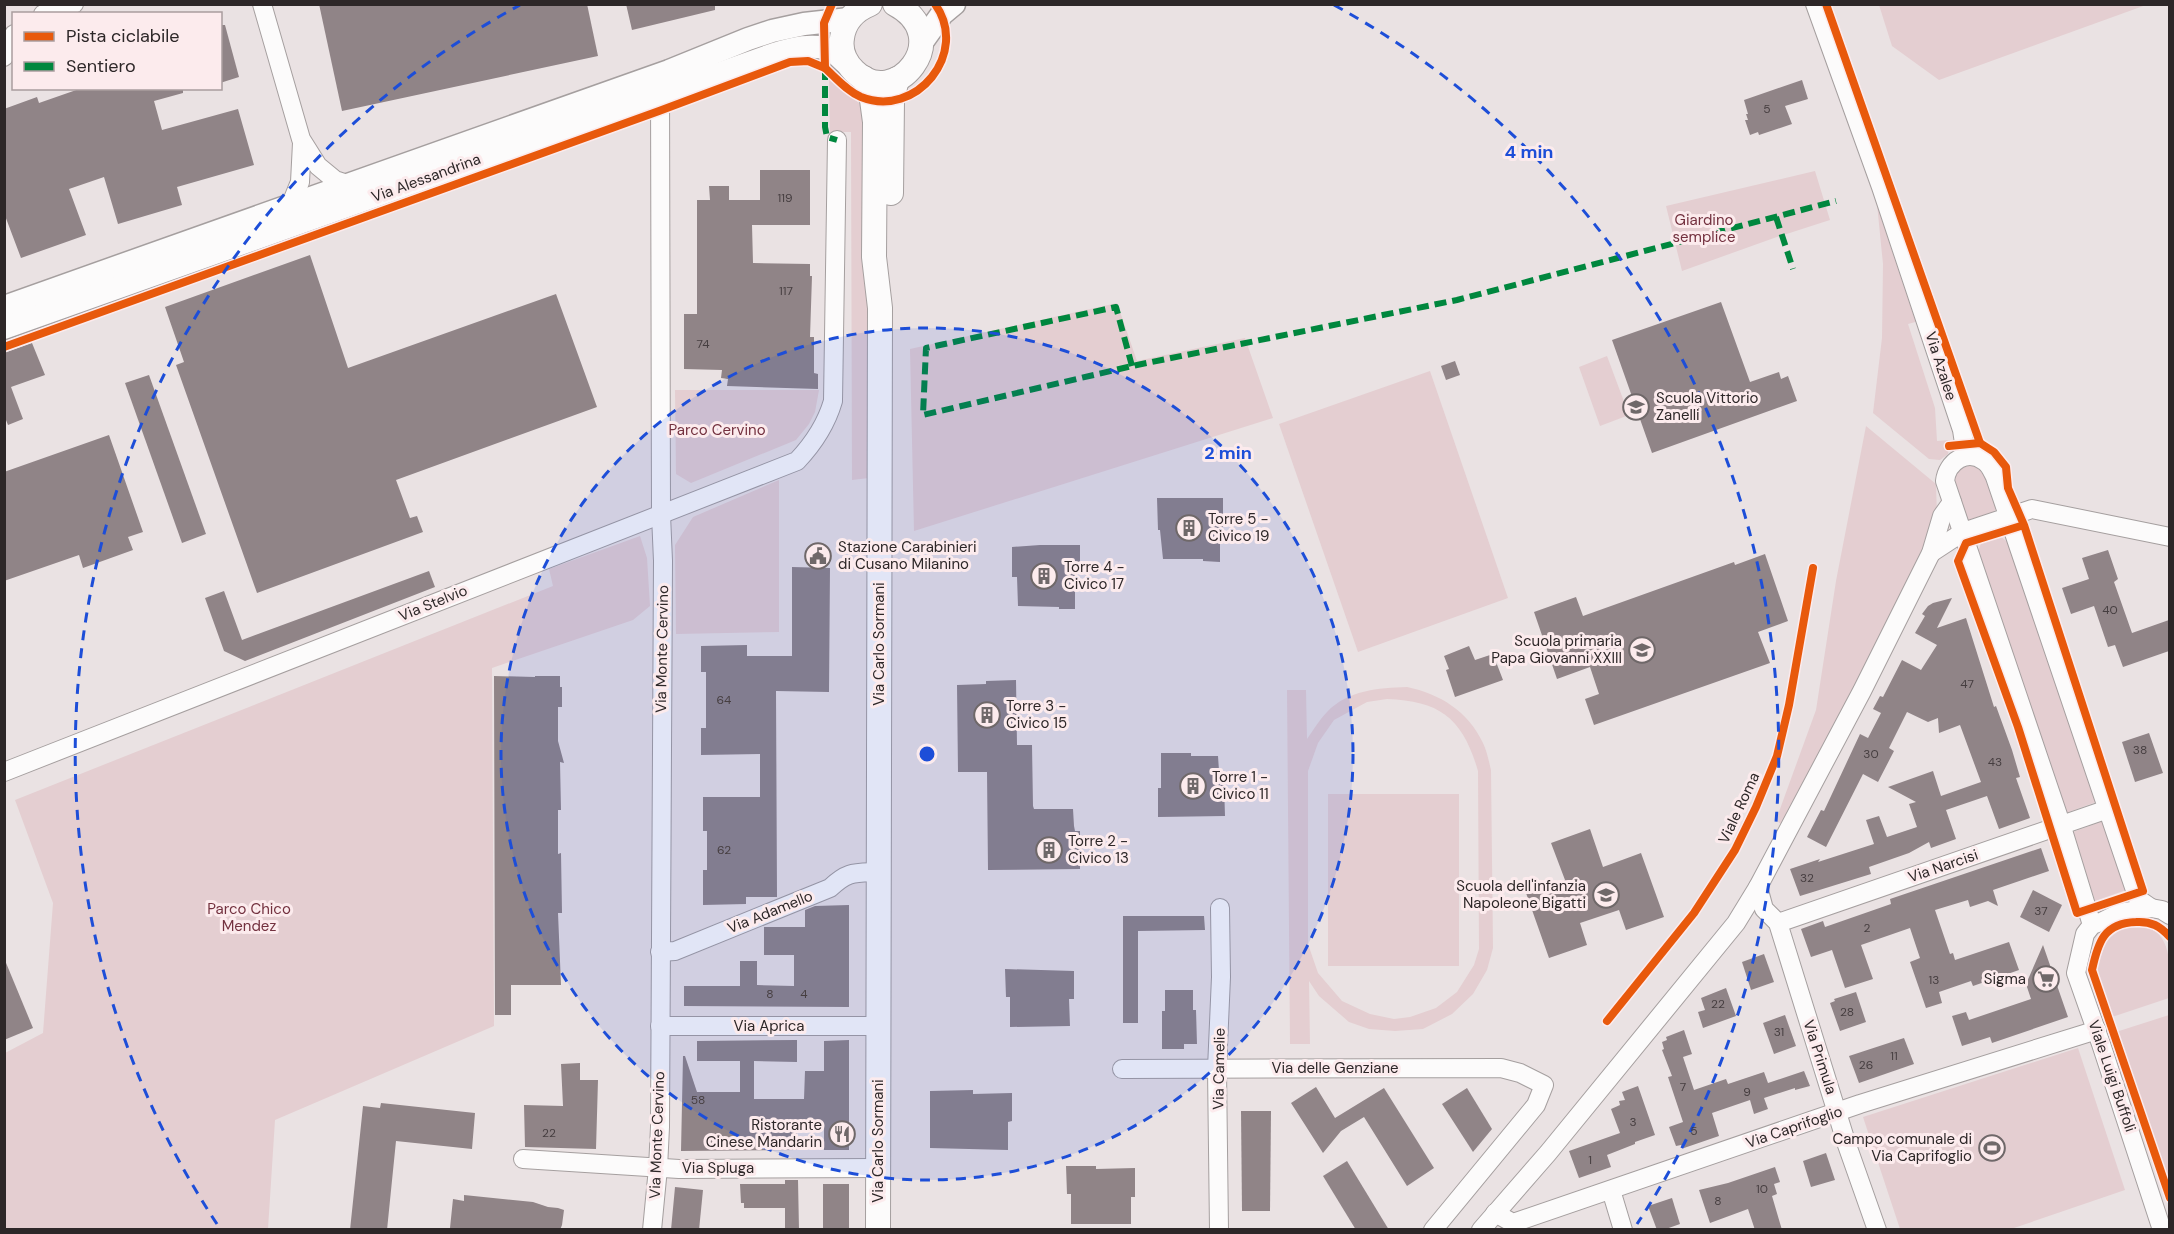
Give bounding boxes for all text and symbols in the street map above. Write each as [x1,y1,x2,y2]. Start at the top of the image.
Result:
legend [12,12,222,90]
text: Pista ciclabile [66,24,180,48]
text: Sentiero [66,54,136,78]
house number: 5 [1763,101,1771,117]
text: 4 min [1505,140,1553,164]
street label: Via Alessandrina [369,149,483,207]
house number: 119 [777,190,793,206]
park label: Giardino semplice [1673,210,1735,247]
house number: 117 [779,283,793,299]
street label: Via Azalee [1920,329,1962,403]
house number: 74 [697,336,709,352]
place label: Scuola Vittorio Zanelli [1656,388,1758,425]
school or university icon: Scuola Vittorio Zanelli [1621,392,1651,422]
park label: Parco Cervino [668,420,766,440]
text: 2 min [1204,441,1252,465]
place label: Torre 5 - Civico 19 [1208,509,1269,546]
building icon: Torre 5 - Civico 19 [1174,513,1204,543]
place label: Stazione Carabinieri di Cusano Milanino [838,537,977,574]
public building icon: Stazione Carabinieri di Cusano Milanino [803,541,833,571]
place label: Torre 4 - Civico 17 [1064,557,1125,594]
building icon: Torre 4 - Civico 17 [1029,561,1059,591]
street label: Via Stelvio [396,580,470,626]
street label: Via Carlo Sormani [869,582,889,706]
street label: Via Monte Cervino [651,585,673,713]
house number: 40 [2102,602,2118,618]
place label: Scuola primaria Papa Giovanni XXIII [1491,631,1622,668]
school or university icon: Scuola primaria Papa Giovanni XXIII [1627,635,1657,665]
house number: 47 [1960,676,1974,692]
house number: 64 [717,692,731,708]
place label: Torre 3 - Civico 15 [1006,696,1067,733]
building icon: Torre 3 - Civico 15 [972,700,1002,730]
house number: 38 [2133,742,2147,758]
centre of rings [917,744,937,764]
house number: 30 [1863,746,1879,762]
house number: 43 [1988,754,2002,770]
place label: Torre 1 - Civico 11 [1212,767,1269,804]
street label: Viale Roma [1714,769,1764,847]
building icon: Torre 1 - Civico 11 [1178,771,1208,801]
place label: Torre 2 - Civico 13 [1068,831,1129,868]
building icon: Torre 2 - Civico 13 [1034,835,1064,865]
house number: 62 [717,842,731,858]
street label: Via Narcisi [1905,845,1981,887]
house number: 32 [1800,870,1814,886]
place label: Scuola dell'infanzia Napoleone Bigatti [1456,876,1586,913]
school or university icon: Scuola dell'infanzia Napoleone Bigatti [1591,880,1621,910]
street label: Via Adamello [724,886,816,938]
park label: Parco Chico Mendez [207,899,291,936]
house number: 37 [2034,903,2048,919]
house number: 2 [1864,920,1871,936]
supermarket icon: Sigma [2031,964,2061,994]
place label: Sigma [1984,969,2026,989]
house number: 13 [1929,972,1939,988]
house number: 8 [766,986,774,1002]
house number: 4 [800,986,808,1002]
house number: 22 [1711,996,1725,1012]
house number: 28 [1840,1004,1854,1020]
street label: Via Aprica [733,1016,805,1036]
street label: Via Primula [1799,1017,1841,1097]
street label: Viale Luigi Buffoli [2083,1017,2141,1135]
house number: 31 [1774,1024,1784,1040]
street label: Via Camelie [1208,1028,1230,1110]
house number: 11 [1890,1048,1898,1064]
house number: 26 [1859,1057,1873,1073]
street label: Via delle Genziane [1271,1058,1399,1078]
street label: Via Monte Cervino [645,1071,669,1199]
street label: Via Carlo Sormani [868,1079,888,1203]
house number: 7 [1680,1079,1686,1095]
house number: 9 [1743,1084,1751,1100]
house number: 58 [691,1092,705,1108]
street label: Via Caprifoglio [1743,1101,1845,1153]
house number: 3 [1629,1114,1637,1130]
place label: Ristorante Cinese Mandarin [706,1115,822,1152]
restaurant icon: Ristorante Cinese Mandarin [827,1119,857,1149]
house number: 5 [1690,1123,1698,1139]
house number: 22 [542,1125,556,1141]
place label: Campo comunale di Via Caprifoglio [1832,1129,1972,1166]
sports icon: Campo comunale di Via Caprifoglio [1977,1133,2007,1163]
house number: 1 [1588,1152,1592,1168]
street label: Via Spluga [682,1158,754,1178]
house number: 10 [1756,1181,1768,1197]
house number: 8 [1714,1193,1722,1209]

